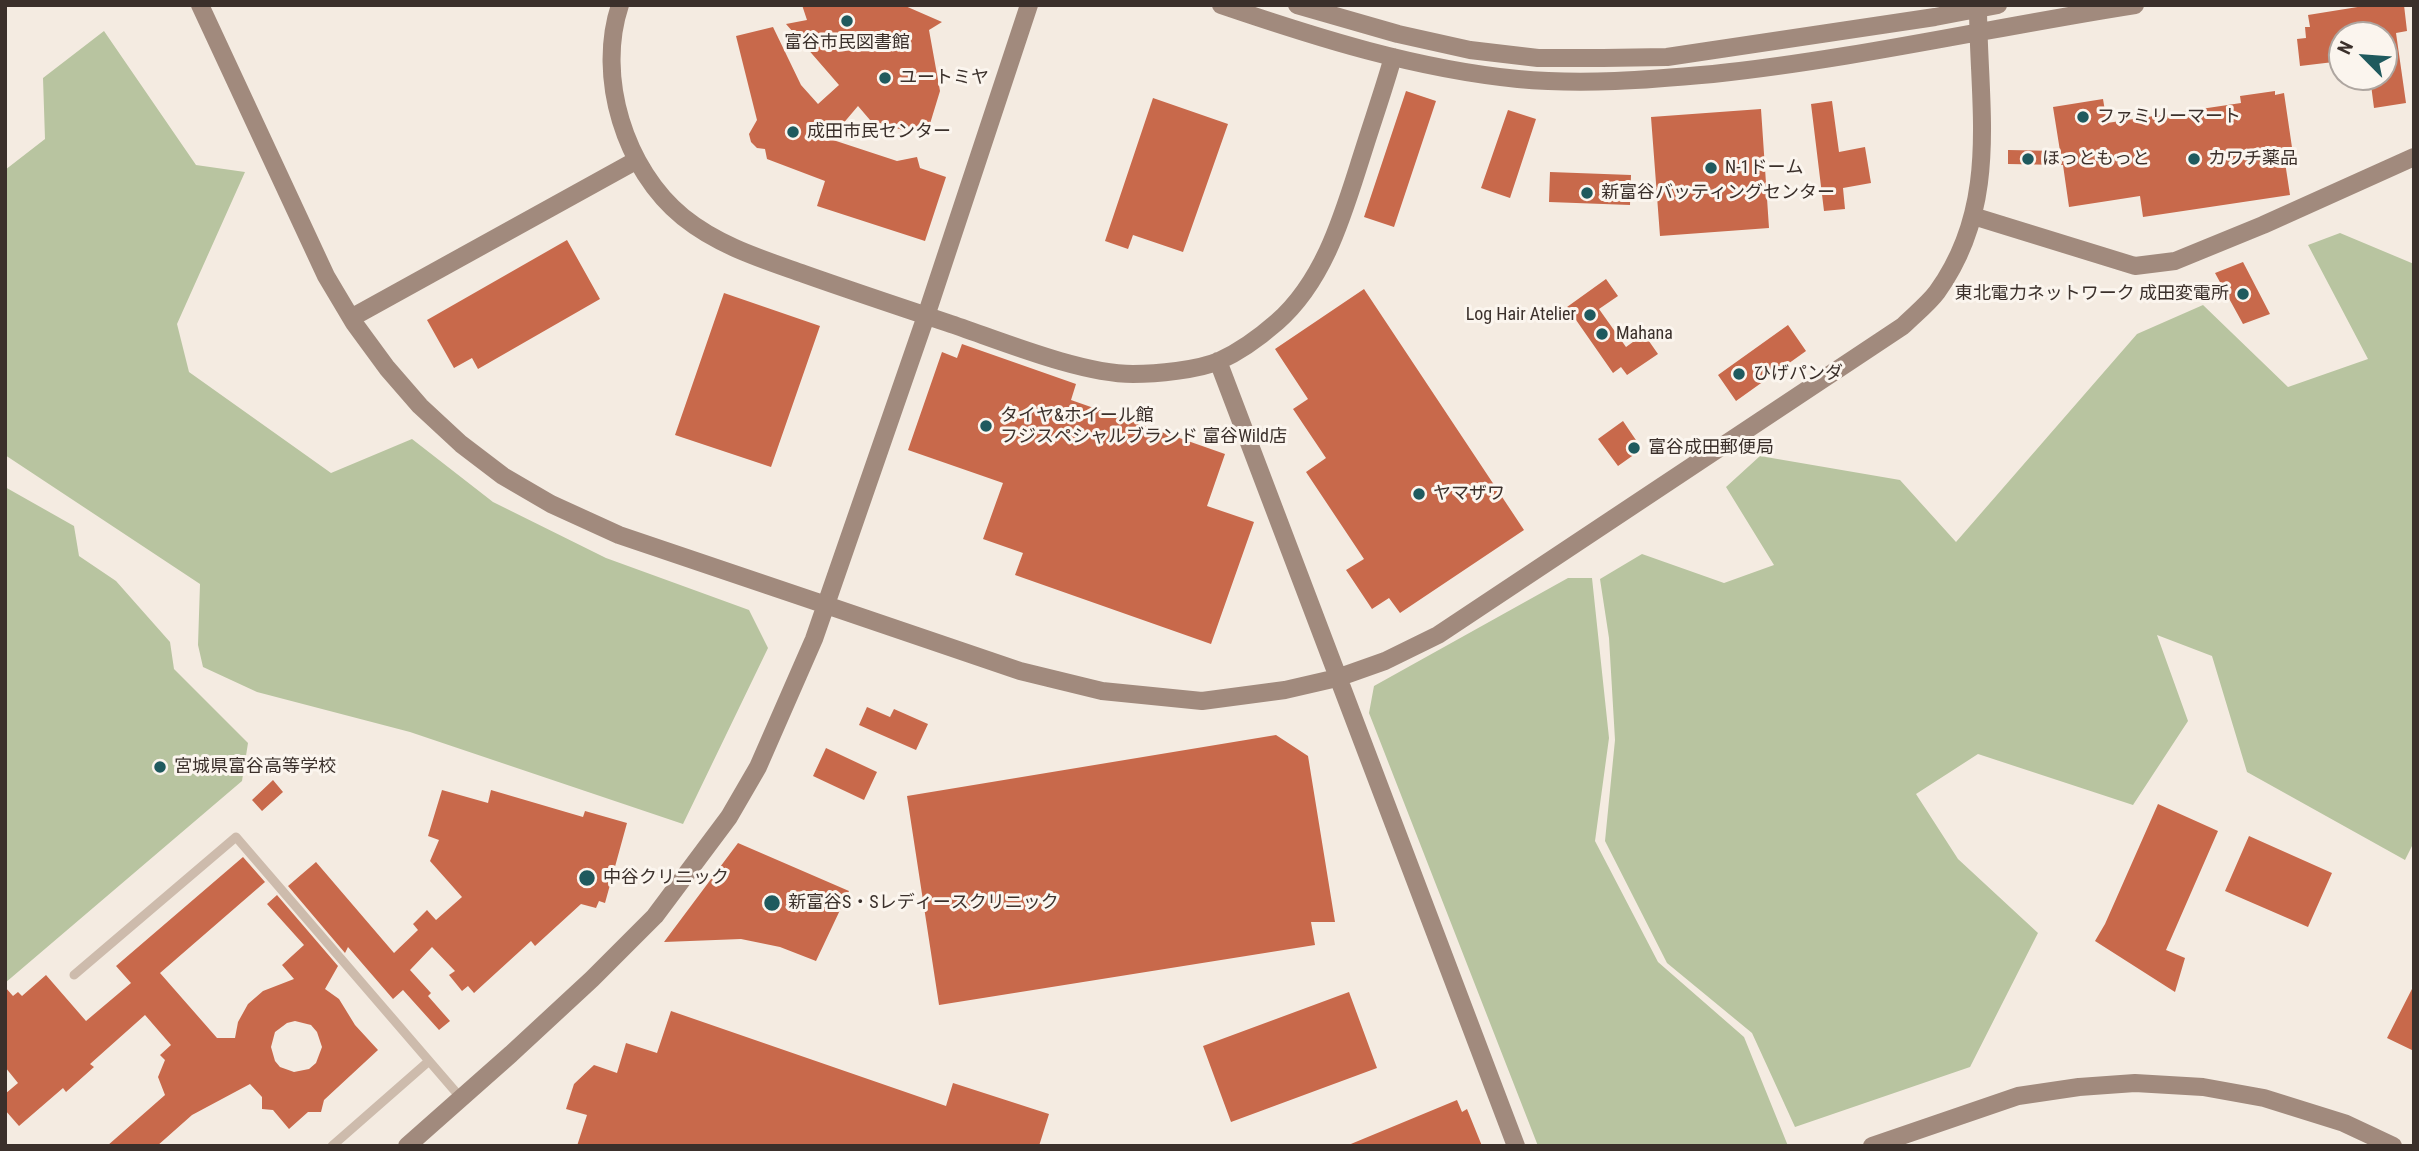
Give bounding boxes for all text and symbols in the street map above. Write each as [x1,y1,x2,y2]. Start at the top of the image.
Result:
marker: 富谷市民図書館 [839,13,855,29]
north arrow [2328,21,2398,91]
place label: 富谷市民図書館 [784,32,910,54]
text: N [2332,38,2358,58]
place label: ユートミヤ [899,67,989,89]
marker: ユートミヤ [877,70,893,86]
place label: ファミリーマート [2097,106,2241,128]
marker: ファミリーマート [2075,109,2091,125]
place label: 成田市民センター [807,121,951,143]
marker: 成田市民センター [785,124,801,140]
place label: ほっともっと [2042,148,2150,170]
place label: カワチ薬品 [2208,148,2298,170]
marker: ほっともっと [2020,151,2036,167]
marker: カワチ薬品 [2186,151,2202,167]
place label: N-1ドーム [1725,157,1804,179]
marker: N-1ドーム [1703,160,1719,176]
place label: 新富谷バッティングセンター [1601,182,1835,204]
marker: 新富谷バッティングセンター [1579,185,1595,201]
place label: 東北電力ネットワーク 成田変電所 [1955,283,2229,305]
marker: 東北電力ネットワーク 成田変電所 [2235,286,2251,302]
place label: Log Hair Atelier [1466,304,1576,326]
marker: Log Hair Atelier [1582,307,1598,323]
place label: Mahana [1616,323,1673,345]
marker: Mahana [1594,326,1610,342]
place label: ひげパンダ [1753,363,1843,385]
marker: ひげパンダ [1731,366,1747,382]
place label: タイヤ&ホイール館 フジスペシャルブランド 富谷Wild店 [1000,405,1287,448]
marker: タイヤ&ホイール館 フジスペシャルブランド 富谷Wild店 [978,418,994,434]
place label: 富谷成田郵便局 [1648,437,1774,459]
marker: 富谷成田郵便局 [1626,440,1642,456]
place label: ヤマザワ [1433,483,1505,505]
marker: ヤマザワ [1411,486,1427,502]
place label: 宮城県富谷高等学校 [174,756,336,778]
marker: 宮城県富谷高等学校 [152,759,168,775]
place label: 中谷クリニック [603,867,729,889]
marker: 中谷クリニック [577,868,597,888]
place label: 新富谷S・Sレディースクリニック [788,892,1059,914]
marker: 新富谷S・Sレディースクリニック [762,893,782,913]

